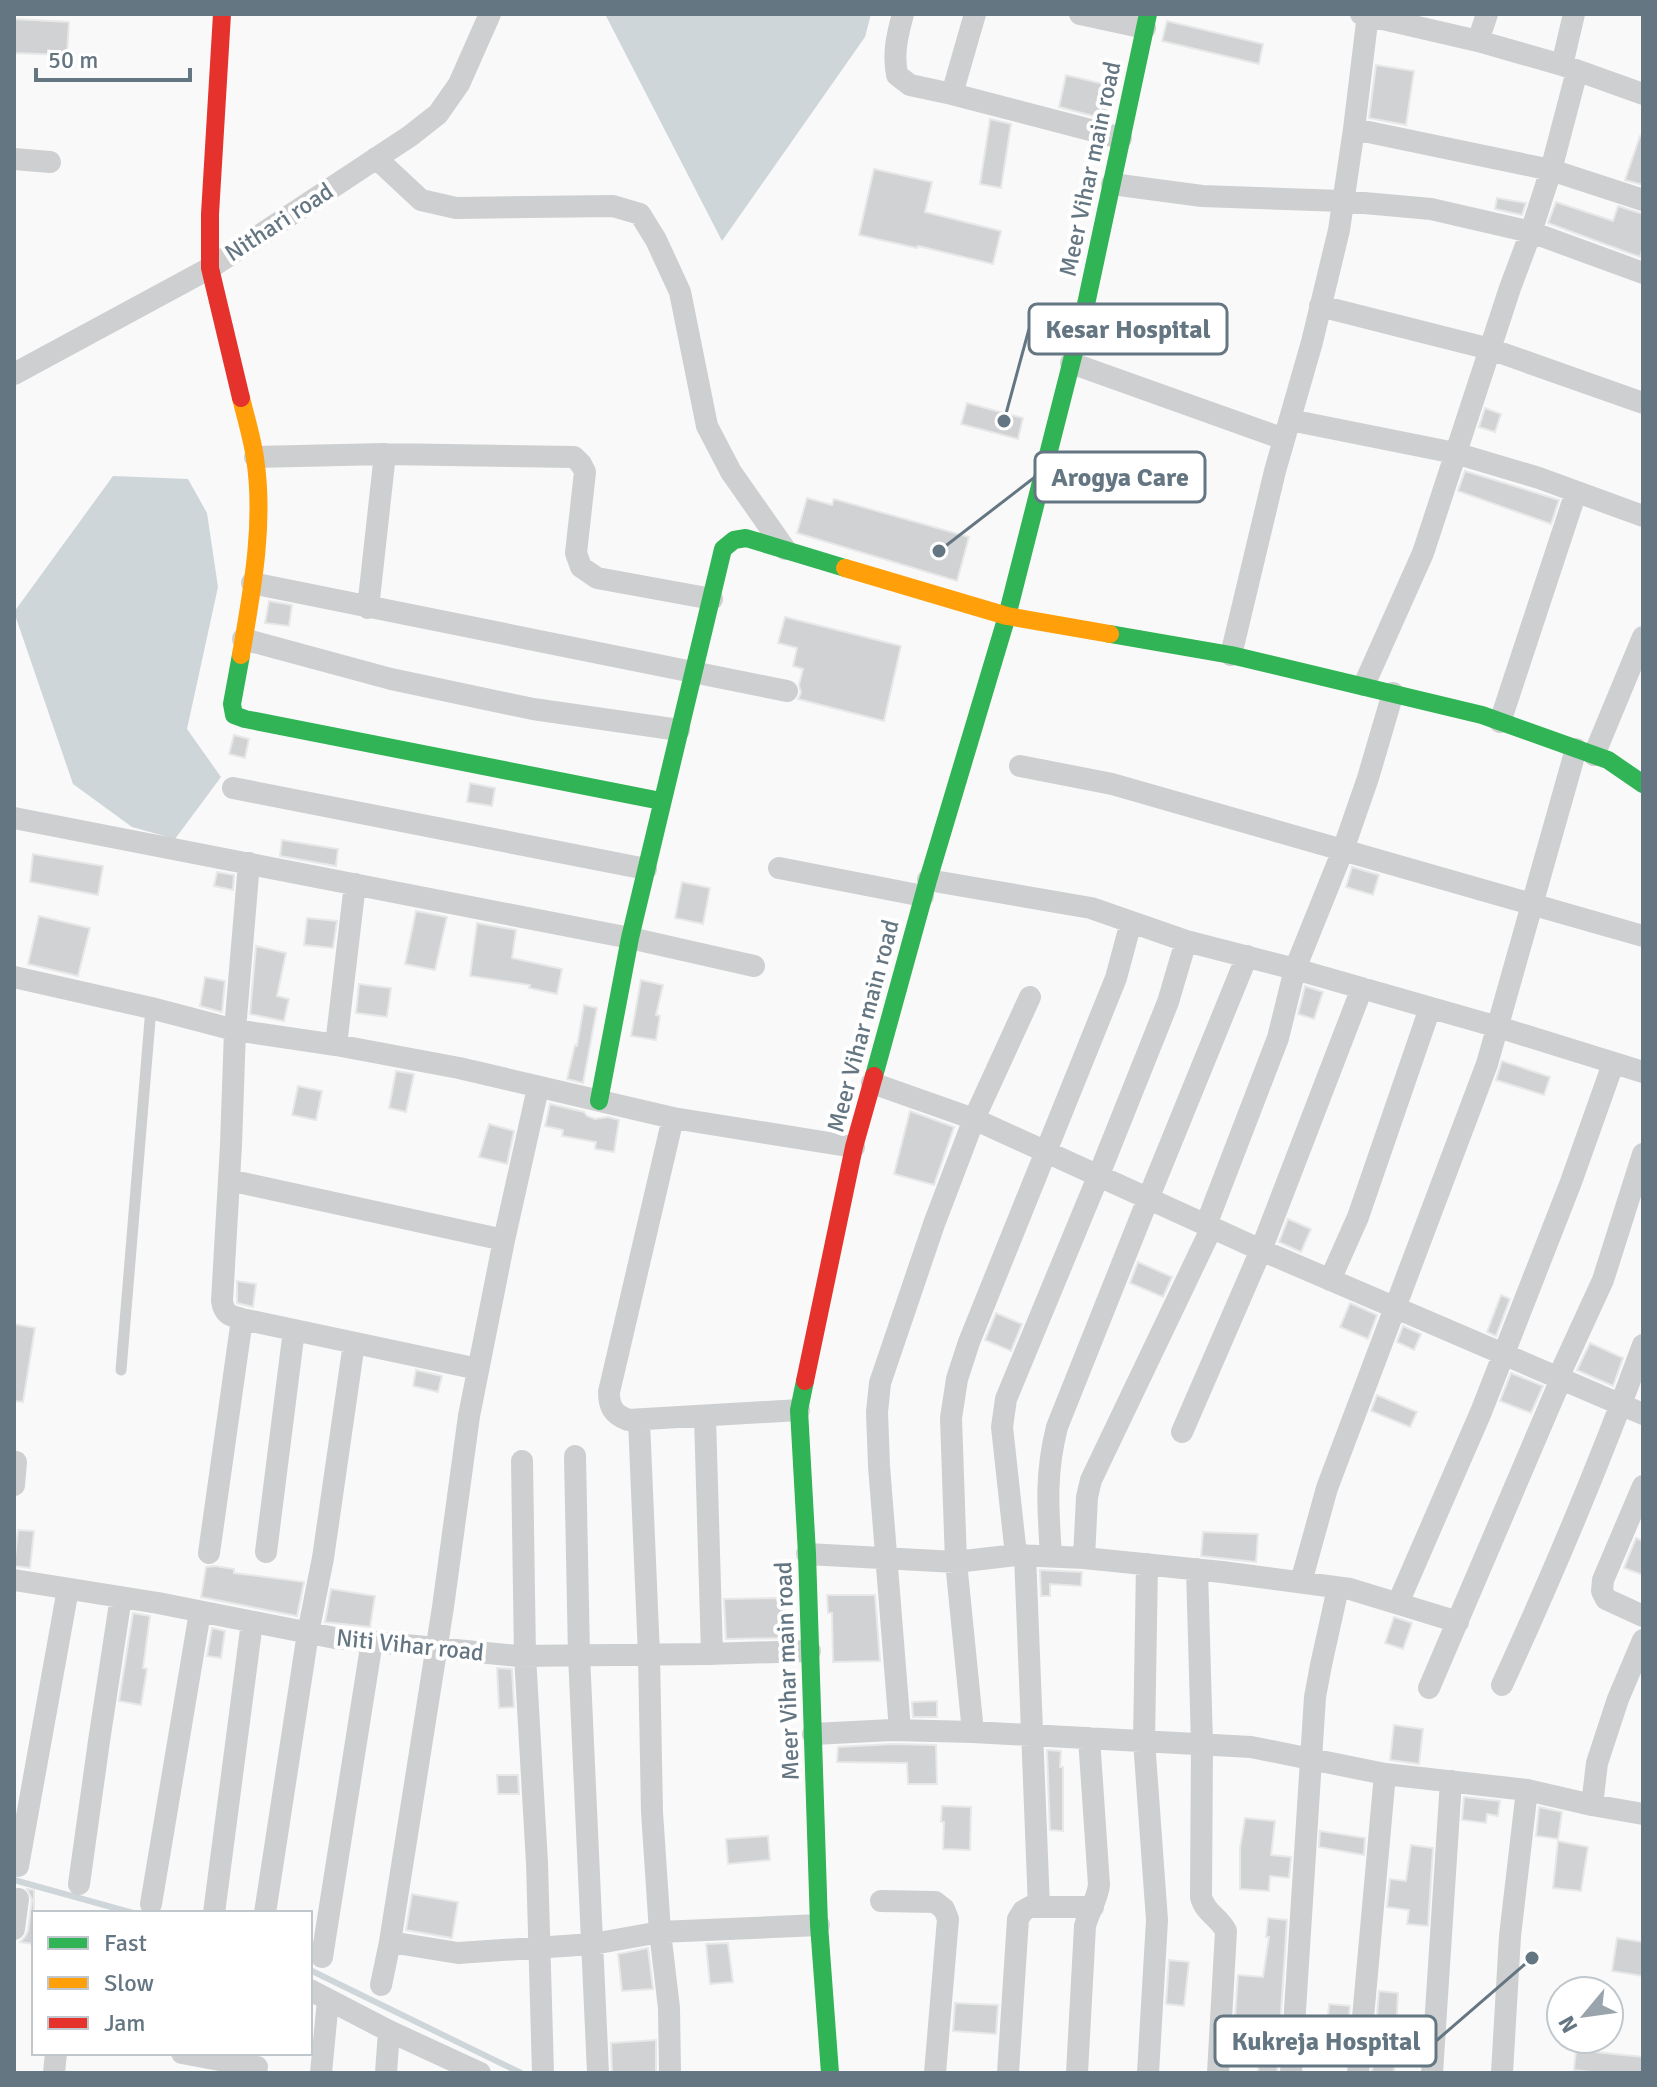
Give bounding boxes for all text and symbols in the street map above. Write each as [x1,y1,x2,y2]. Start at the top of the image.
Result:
scale bar [36,32,190,82]
text: 50 m [48,45,98,75]
street label: Meer Vihar main road [1053,59,1127,279]
street label: Nithari road [219,176,339,268]
callout: Kesar Hospital [1029,304,1227,354]
text: Kesar Hospital [1045,314,1211,346]
callout: Arogya Care [1035,452,1205,502]
text: Arogya Care [1051,462,1189,494]
street label: Meer Vihar main road [820,916,906,1136]
street label: Meer Vihar main road [768,1561,806,1781]
street label: Niti Vihar road [335,1622,485,1668]
legend [32,1911,312,2055]
text: Fast [104,1928,147,1958]
text: Slow [104,1968,154,1998]
north arrow [1545,1975,1625,2055]
text: Jam [104,2008,145,2038]
text: N [1552,2011,1583,2038]
callout: Kukreja Hospital [1215,2016,1436,2066]
text: Kukreja Hospital [1231,2026,1421,2058]

